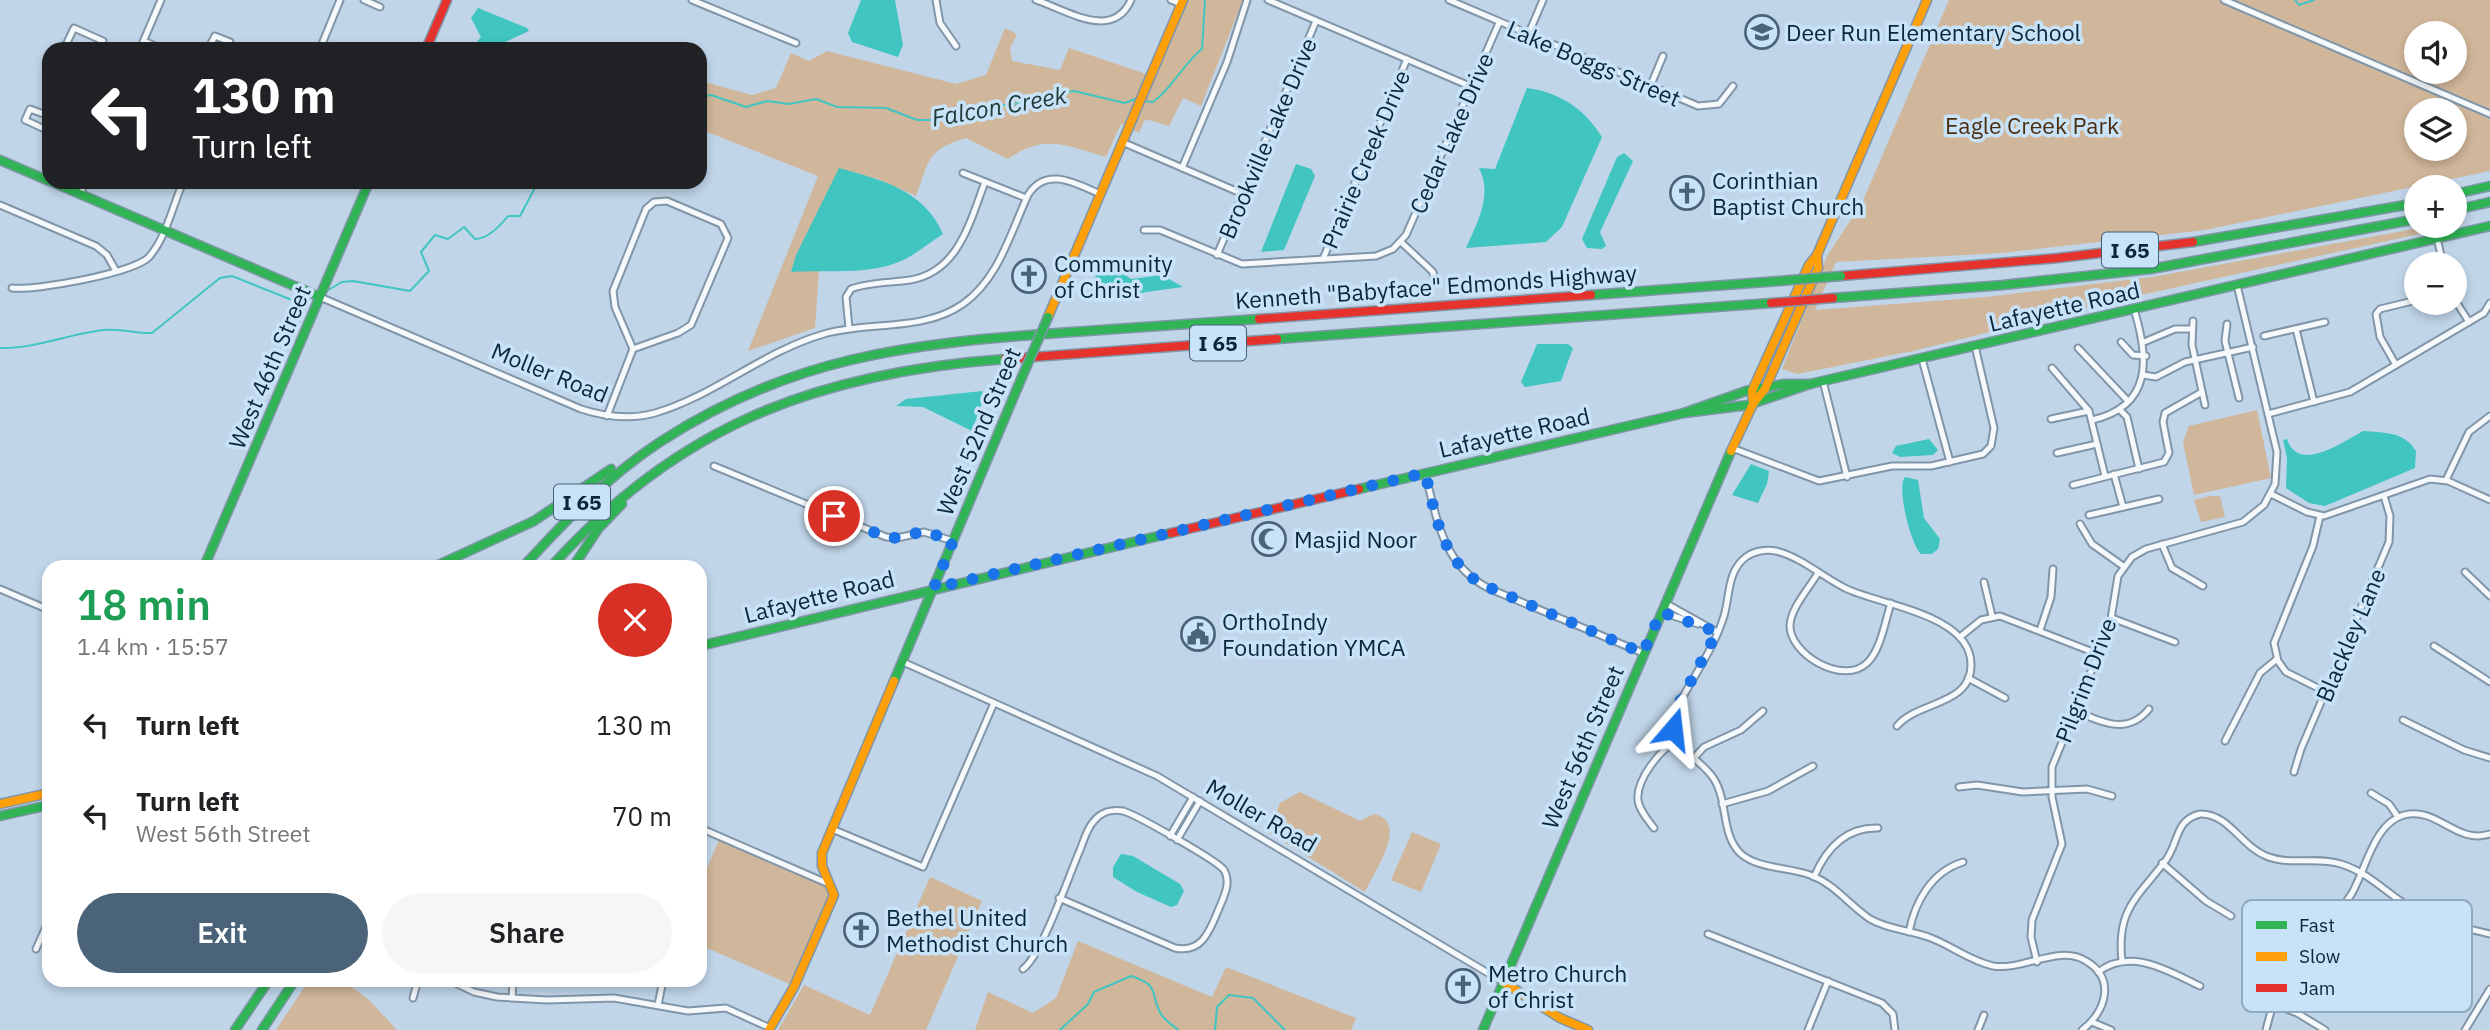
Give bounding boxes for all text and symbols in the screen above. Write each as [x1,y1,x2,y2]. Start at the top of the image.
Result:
street label: Lake Boggs Street [1503,13,1685,113]
school or university icon: Deer Run Elementary School [1743,13,1781,51]
place label: Deer Run Elementary School [1786,17,2081,47]
map controls [2404,21,2467,315]
button: sound [2404,21,2467,84]
street label: Brookville Lake Drive [1211,33,1323,243]
street label: Cedar Lake Drive [1402,48,1500,218]
text: 130 m [192,63,336,126]
street label: Prairie Creek Drive [1314,65,1416,253]
icon: left [77,70,168,161]
water label: Falcon Creek [929,78,1070,134]
button: layers [2404,98,2467,161]
park label: Eagle Creek Park [1945,110,2119,140]
text: Turn left [192,125,312,167]
place label: Corinthian Baptist Church [1712,165,1864,221]
church icon: Corinthian Baptist Church [1668,174,1706,212]
button: + [2404,175,2467,238]
road number: I 65 [2102,232,2158,268]
place label: Community of Christ [1054,248,1173,304]
button: − [2404,252,2467,315]
church icon: Community of Christ [1010,257,1048,295]
street label: Kenneth "Babyface" Edmonds Highway [1234,257,1638,315]
street label: Lafayette Road [1986,274,2142,338]
street label: West 46th Street [221,281,317,453]
road number: I 65 [1190,326,1246,360]
street label: Moller Road [487,335,613,409]
street label: West 52nd Street [929,342,1027,520]
street label: Lafayette Road [1436,400,1592,464]
road number: I 65 [554,484,610,520]
pin [804,486,864,546]
icon: arrive [815,497,853,535]
mosque icon: Masjid Noor [1250,520,1288,558]
place label: Masjid Noor [1294,524,1417,554]
street label: Lafayette Road [741,563,897,629]
street label: Blackley Lane [2308,564,2392,706]
text: 18 min [77,577,211,632]
button: close [598,583,672,657]
place label: OrthoIndy Foundation YMCA [1222,606,1406,662]
street label: Pilgrim Drive [2047,613,2123,747]
public building icon: OrthoIndy Foundation YMCA [1179,615,1217,653]
text: 1.4 km · 15:57 [77,631,229,661]
street label: West 56th Street [1534,661,1630,833]
position arrow [1636,692,1710,766]
icon: left [77,706,115,744]
text: Turn left [136,708,239,742]
text: 130 m [596,708,672,742]
street label: Moller Road [1201,771,1323,859]
text: Turn left [136,784,239,818]
icon: left [77,797,115,835]
text: 70 m [612,799,672,833]
text: West 56th Street [136,818,311,848]
button: Exit [77,893,368,973]
button: Share [382,893,672,973]
legend [2242,900,2472,1012]
place label: Bethel United Methodist Church [886,902,1068,958]
church icon: Bethel United Methodist Church [842,911,880,949]
text: Fast [2299,913,2335,937]
text: Slow [2299,944,2340,968]
place label: Metro Church of Christ [1488,958,1627,1014]
church icon: Metro Church of Christ [1444,967,1482,1005]
text: Jam [2299,976,2335,1000]

